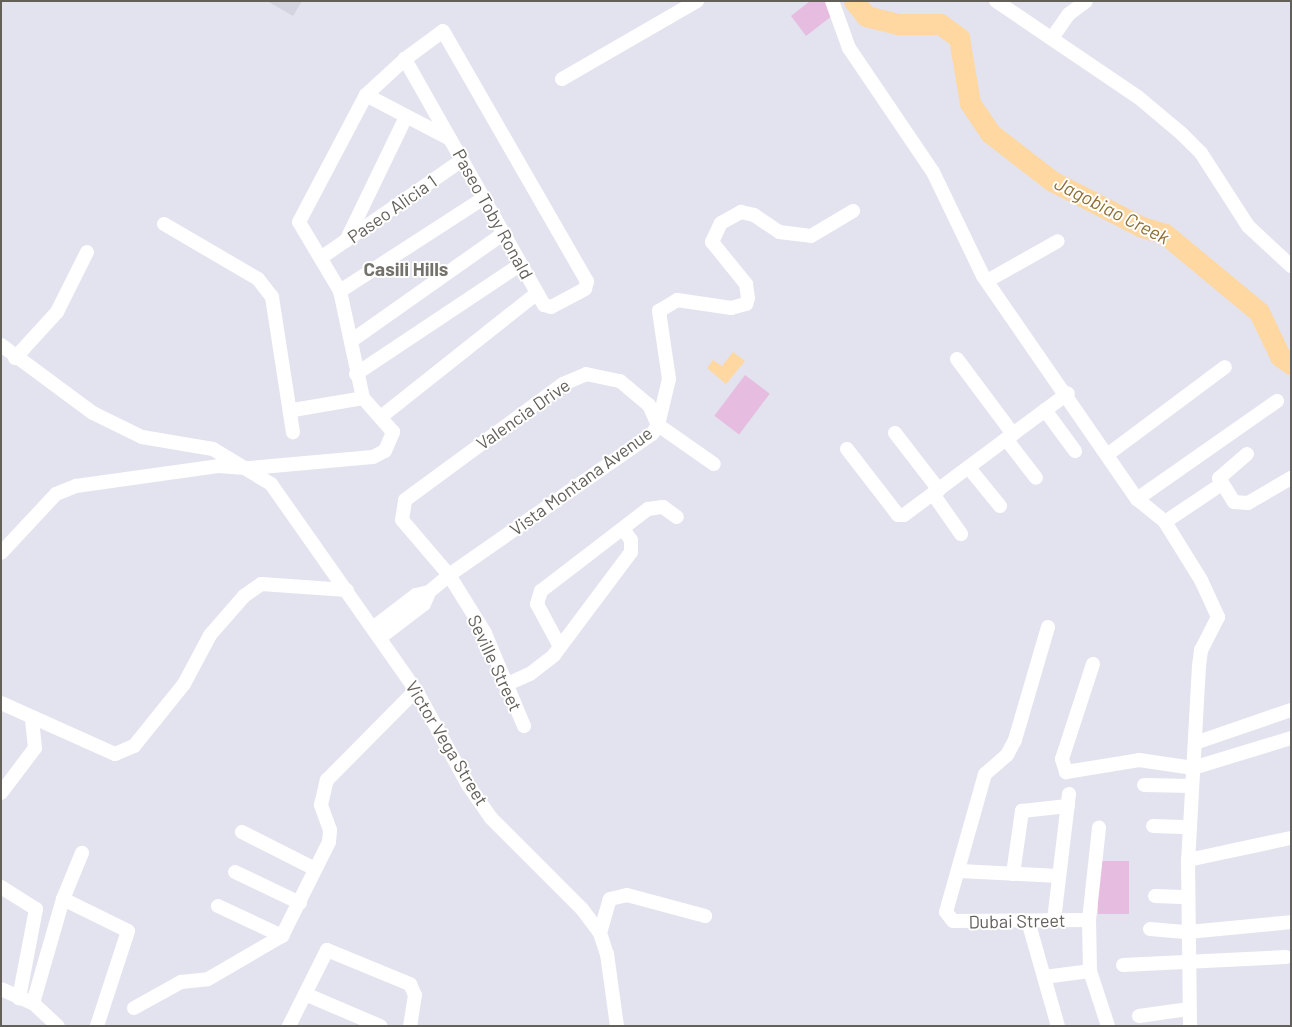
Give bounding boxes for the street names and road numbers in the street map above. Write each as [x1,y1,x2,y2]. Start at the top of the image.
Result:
street label: Paseo Toby Ronald [448,145,538,283]
street label: Paseo Alicia 1 [343,170,441,248]
street label: Valencia Drive [472,374,574,454]
street label: Vista Montana Avenue [505,422,657,540]
street label: Seville Street [463,611,527,715]
street label: Victor Vega Street [401,677,493,809]
street label: Dubai Street [968,909,1066,933]

